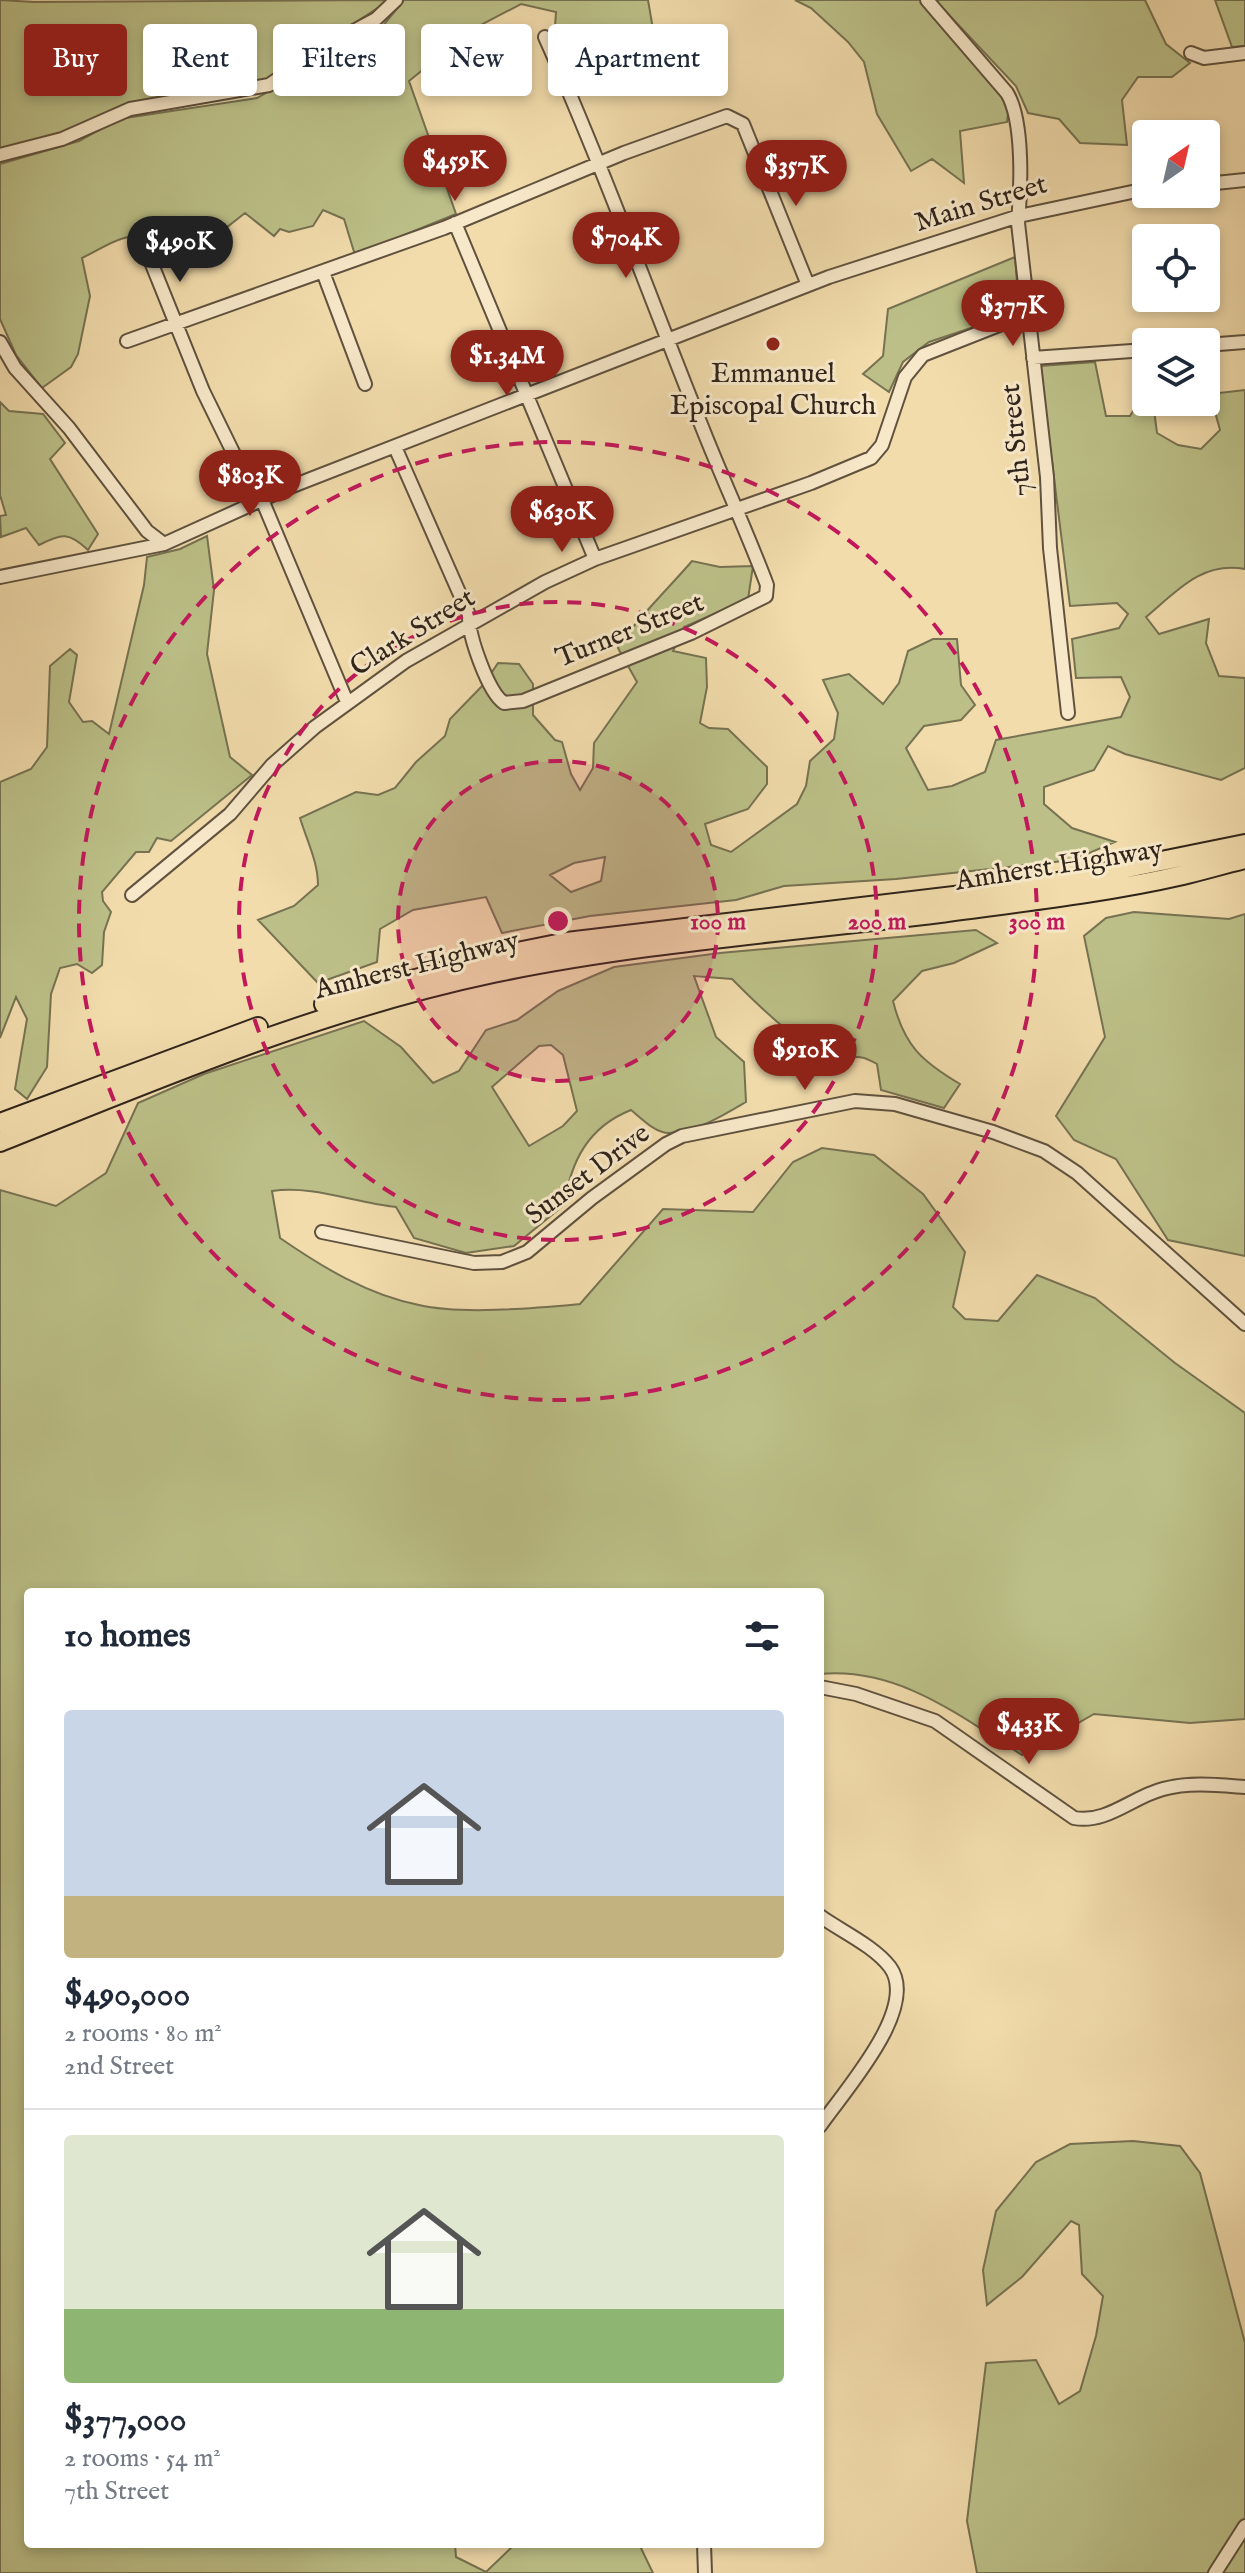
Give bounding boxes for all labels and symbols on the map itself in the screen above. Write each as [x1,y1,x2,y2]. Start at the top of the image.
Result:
north arrow [1132,120,1220,208]
pin: $459K [399,135,511,203]
pin: $357K [740,140,852,208]
street label: Main Street [911,167,1052,241]
pin: $704K [570,212,682,280]
pin: $490K [124,216,236,284]
pin: $377K [957,280,1069,348]
pin: $1.34M [442,330,572,398]
marker: Emmanuel Episcopal Church [764,335,782,353]
place label: Emmanuel Episcopal Church [670,357,876,424]
street label: 7th Street [994,381,1040,498]
pin: $803K [194,450,306,518]
pin: $630K [506,486,618,554]
street label: Clark Street [344,581,482,685]
street label: Turner Street [551,585,709,677]
street label: Amherst Highway [952,832,1165,900]
centre of rings [544,907,572,935]
text: 100 m [690,907,747,938]
text: 200 m [848,907,907,938]
text: 300 m [1009,907,1066,938]
street label: Amherst Highway [310,924,523,1009]
pin: $910K [749,1024,861,1092]
street label: Sunset Drive [519,1117,658,1233]
pin: $433K [973,1698,1085,1766]

